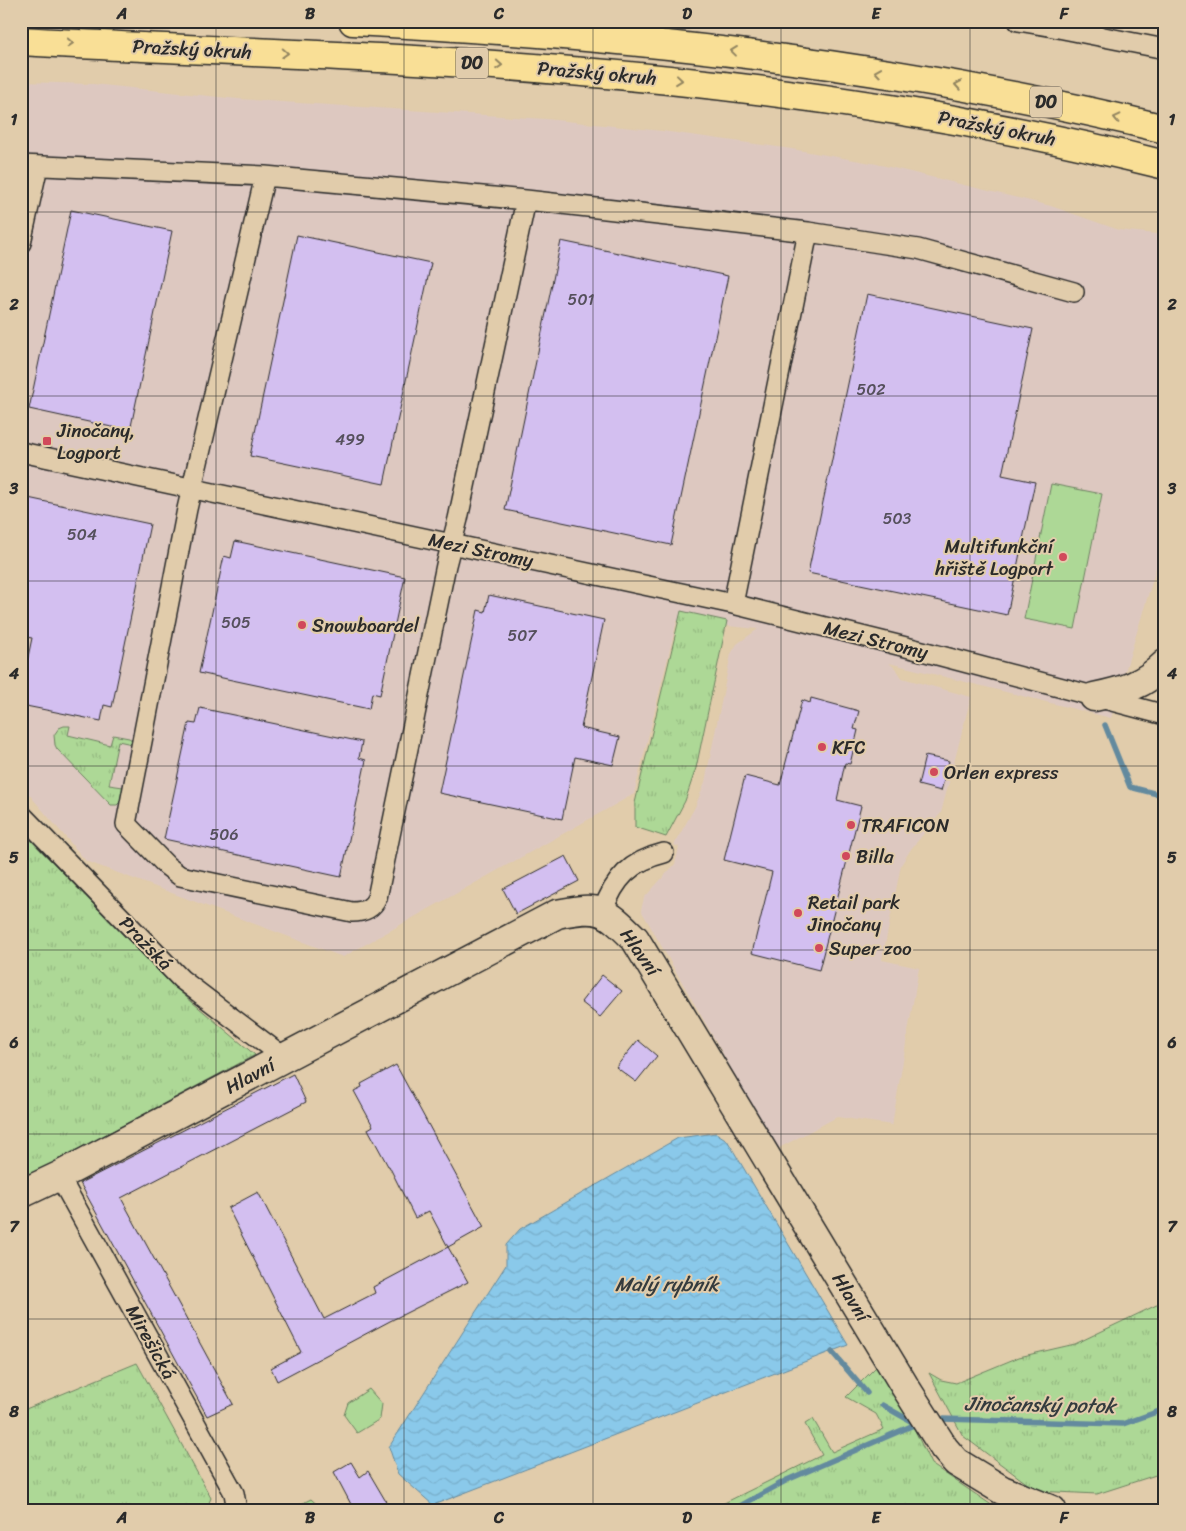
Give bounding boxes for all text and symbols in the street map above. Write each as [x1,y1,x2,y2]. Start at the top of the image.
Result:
text: A [116,0,127,28]
text: B [305,0,316,28]
text: C [493,0,505,28]
text: D [682,0,692,28]
text: E [872,0,882,28]
text: F [1059,0,1070,28]
street label: Pražský okruh [132,29,252,69]
one-way arrow [66,38,74,49]
one-way arrow [730,47,738,57]
one-way arrow [281,48,289,58]
road number: D0 [456,48,488,78]
street label: Pražský okruh [536,51,658,95]
one-way arrow [496,60,504,71]
one-way arrow [874,67,882,77]
one-way arrow [675,75,683,86]
one-way arrow [954,80,963,90]
road number: D0 [1030,86,1062,118]
street label: Pražský okruh [935,100,1059,156]
text: 1 [11,105,18,134]
text: 1 [1169,105,1176,134]
one-way arrow [1113,113,1122,123]
house number: 501 [568,285,595,314]
text: 2 [8,290,19,319]
text: 2 [1166,290,1177,319]
house number: 502 [856,375,886,404]
place label: Jinočany, Logport [56,414,135,469]
house number: 499 [335,425,365,454]
marker: Jinočany, Logport [41,435,53,447]
text: 3 [9,474,19,503]
text: 3 [1167,474,1177,503]
house number: 503 [883,504,912,533]
house number: 504 [67,520,97,549]
street label: Mezi Stromy [426,523,537,577]
place label: Multifunkční hřiště Logport [934,530,1056,585]
marker: Multifunkční hřiště Logport [1057,551,1069,563]
house number: 505 [221,608,251,637]
place label: Snowboardel [312,609,420,642]
street label: Mezi Stromy [820,611,932,669]
marker: Snowboardel [296,619,308,631]
house number: 507 [507,621,537,650]
text: 4 [8,659,19,688]
text: 4 [1166,659,1177,688]
place label: KFC [832,731,866,764]
marker: KFC [816,741,828,753]
place label: Orlen express [944,756,1059,789]
marker: Orlen express [928,766,940,778]
place label: TRAFICON [861,809,950,842]
marker: TRAFICON [845,819,857,831]
house number: 506 [210,820,238,849]
place label: Billa [856,840,894,873]
text: 5 [9,843,19,872]
text: 5 [1167,843,1177,872]
marker: Billa [840,850,852,862]
place label: Retail park Jinočany [807,886,900,941]
marker: Retail park Jinočany [792,907,804,919]
street label: Pražská [111,908,181,979]
street label: Hlavní [611,921,670,985]
place label: Super zoo [829,932,912,965]
marker: Super zoo [813,942,825,954]
text: 6 [8,1028,19,1057]
text: 6 [1166,1028,1177,1057]
street label: Hlavní [219,1048,283,1103]
text: 7 [9,1212,20,1241]
text: 7 [1167,1212,1178,1241]
street label: Hlavní [823,1266,880,1330]
water label: Malý rybník [615,1267,720,1302]
street label: Mirešická [117,1298,185,1386]
water label: Jinočanský potok [964,1386,1118,1424]
text: 8 [8,1397,19,1426]
text: 8 [1166,1397,1177,1426]
text: A [116,1503,127,1531]
text: B [305,1503,316,1531]
text: C [493,1503,505,1531]
text: D [682,1503,692,1531]
text: E [872,1503,882,1531]
text: F [1059,1503,1070,1531]

